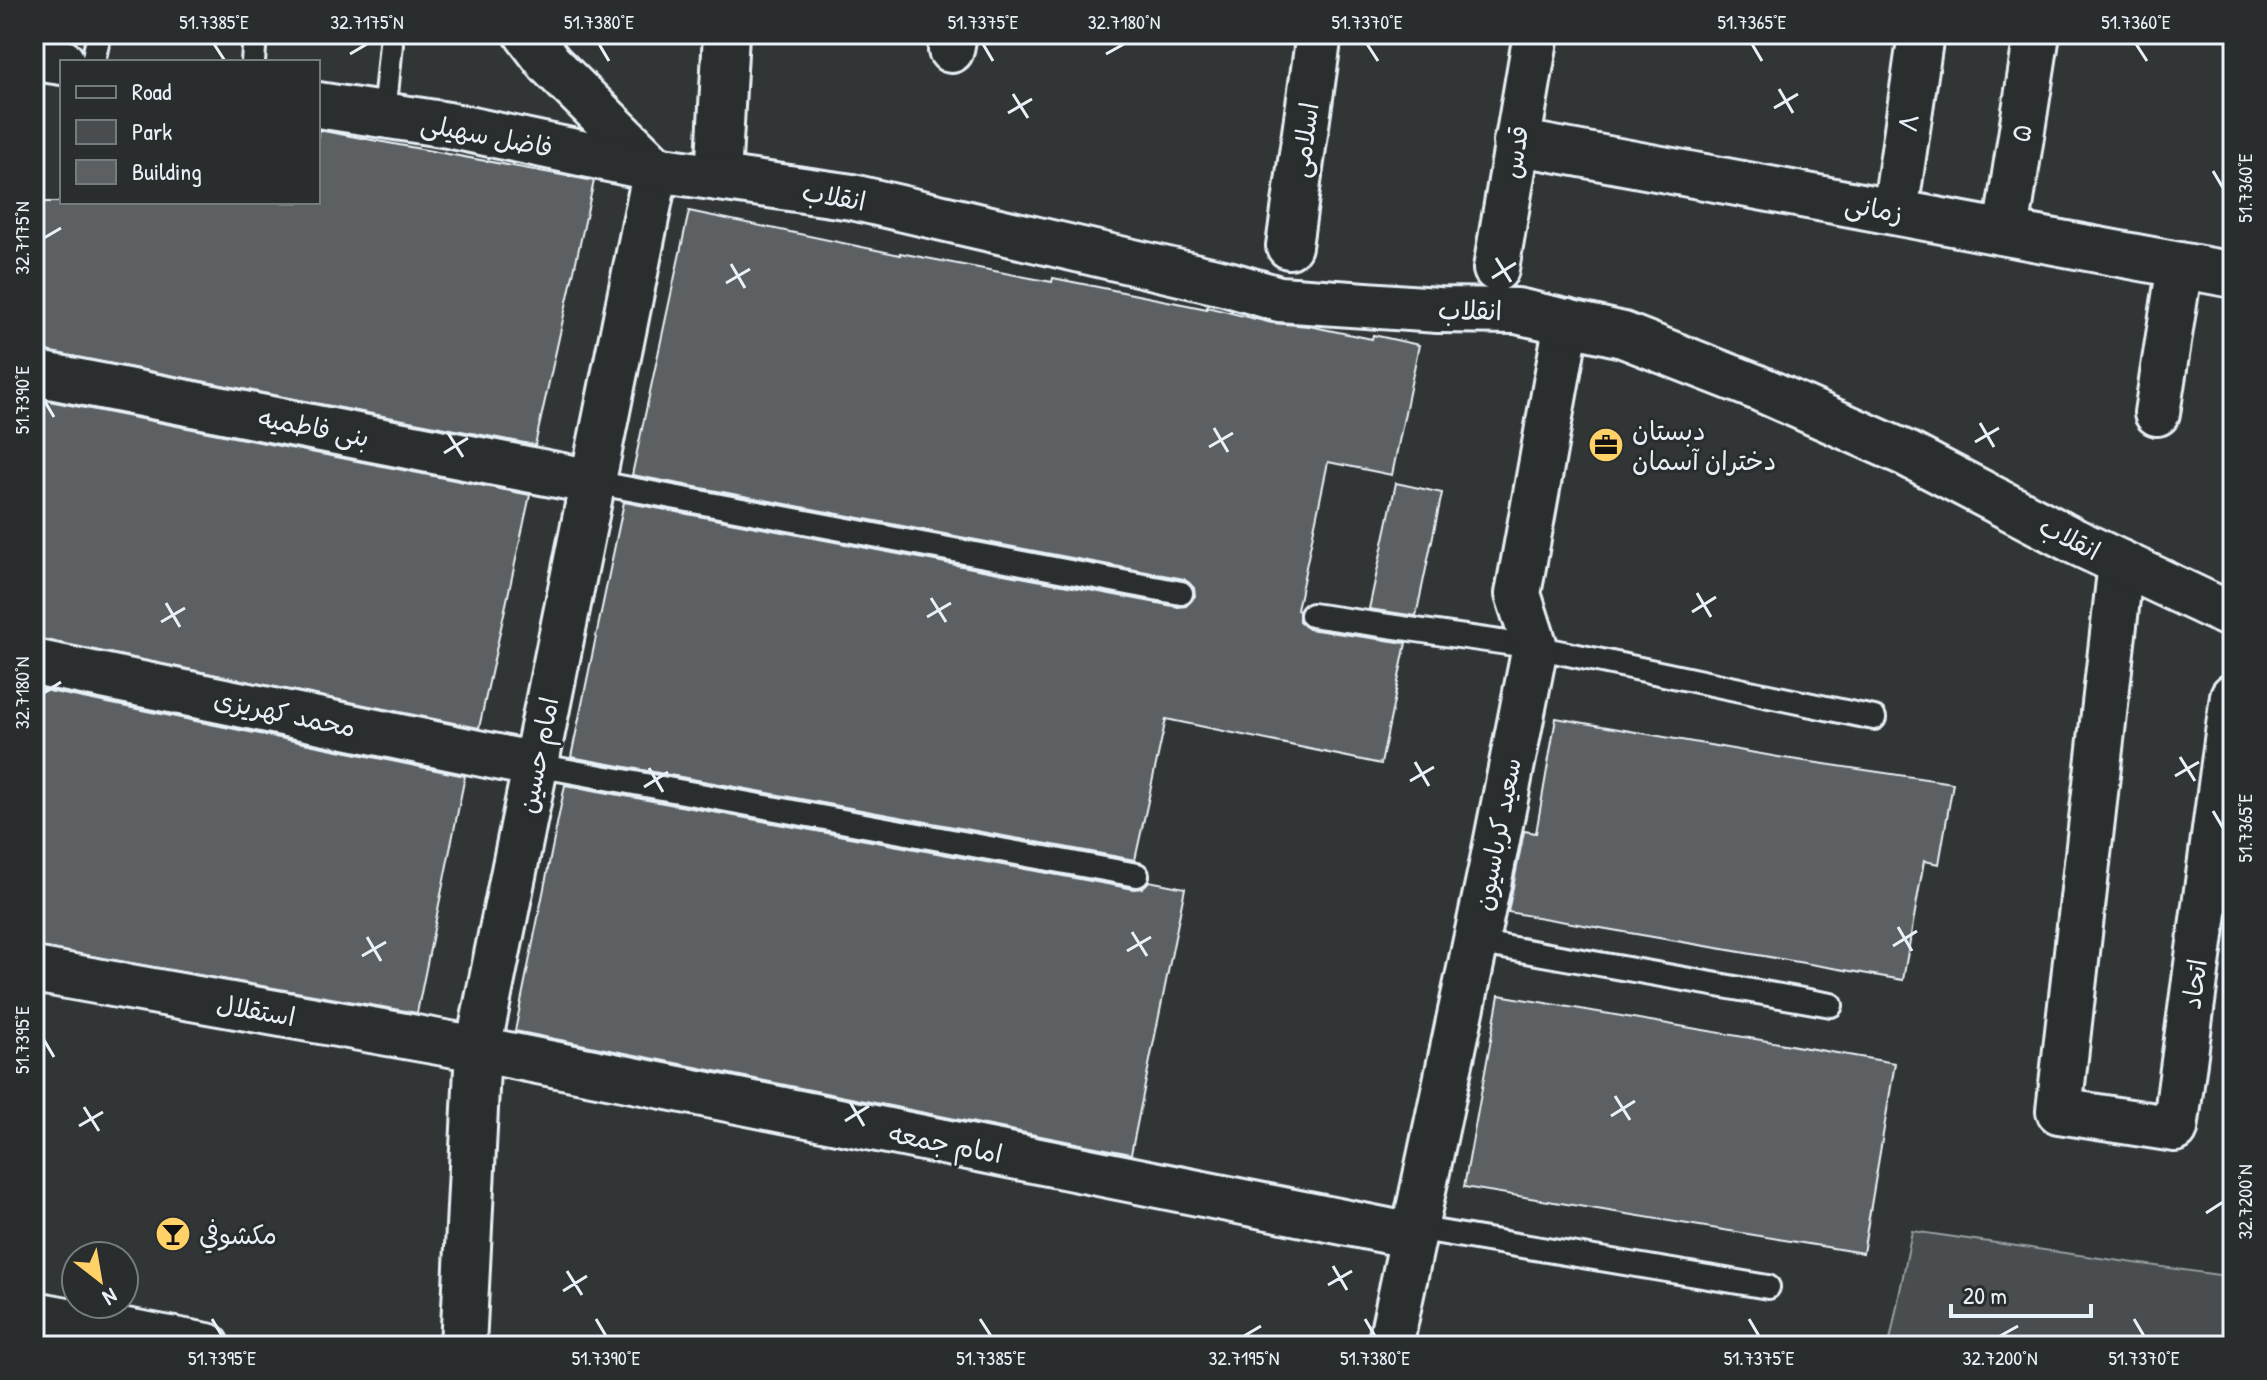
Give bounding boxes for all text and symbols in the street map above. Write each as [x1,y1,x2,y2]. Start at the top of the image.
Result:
text: 51.7385°E [179,8,249,35]
text: 32.7175°N [330,8,404,35]
text: 51.7380°E [564,8,634,35]
text: 51.7375°E [948,8,1019,35]
text: 32.7180°N [1088,8,1160,35]
text: 51.7370°E [1331,8,1403,35]
text: 51.7365°E [1718,8,1787,35]
text: 51.7360°E [2101,8,2171,35]
legend [60,60,320,204]
text: Road [132,75,171,107]
street label: اسلامی [1281,100,1327,180]
street label: فاضل سهیلی [418,105,556,165]
street label: ۸ [1889,112,1927,134]
text: Park [132,115,172,147]
street label: ۵ [2002,121,2040,145]
street label: قدس [1494,123,1536,181]
text: 51.7360°E [2231,153,2258,223]
text: Building [132,155,202,187]
street label: انقلاب [799,173,869,219]
street label: زمانی [1842,186,1906,230]
text: 32.7175°N [8,201,35,275]
street label: انقلاب [1438,292,1502,328]
text: 51.7390°E [8,366,35,434]
street label: بنی فاطمیه [256,399,372,455]
place label: دبستان دختران آسمان [1632,413,1776,478]
office icon: دبستان دختران آسمان [1587,426,1625,464]
street label: انقلاب [2033,508,2107,568]
text: 32.7180°N [8,657,35,729]
street label: محمد کهریزی [211,681,359,745]
street label: امام حسین [510,694,569,817]
street label: سعید کرباسیون [1465,755,1529,913]
text: 51.7365°E [2231,793,2258,862]
street label: اتحاد [2173,957,2215,1011]
street label: استقلال [214,986,298,1034]
text: 51.7395°E [8,1006,35,1074]
street label: امام جمعه [886,1115,1006,1174]
text: 32.7200°N [2231,1164,2258,1240]
bar icon: مكشوفي [154,1215,192,1253]
place label: مكشوفي [199,1217,277,1254]
north arrow [60,1240,140,1320]
scale bar [1951,1268,2091,1318]
text: 20 m [1963,1279,2007,1311]
text: N [97,1281,123,1313]
text: 51.7395°E [188,1344,256,1371]
text: 51.7390°E [572,1344,640,1371]
text: 51.7385°E [956,1344,1026,1371]
text: 32.7195°N [1209,1344,1279,1371]
text: 51.7380°E [1340,1344,1410,1371]
text: 51.7375°E [1724,1344,1795,1371]
text: 32.7200°N [1962,1344,2038,1371]
text: 51.7370°E [2108,1344,2180,1371]

